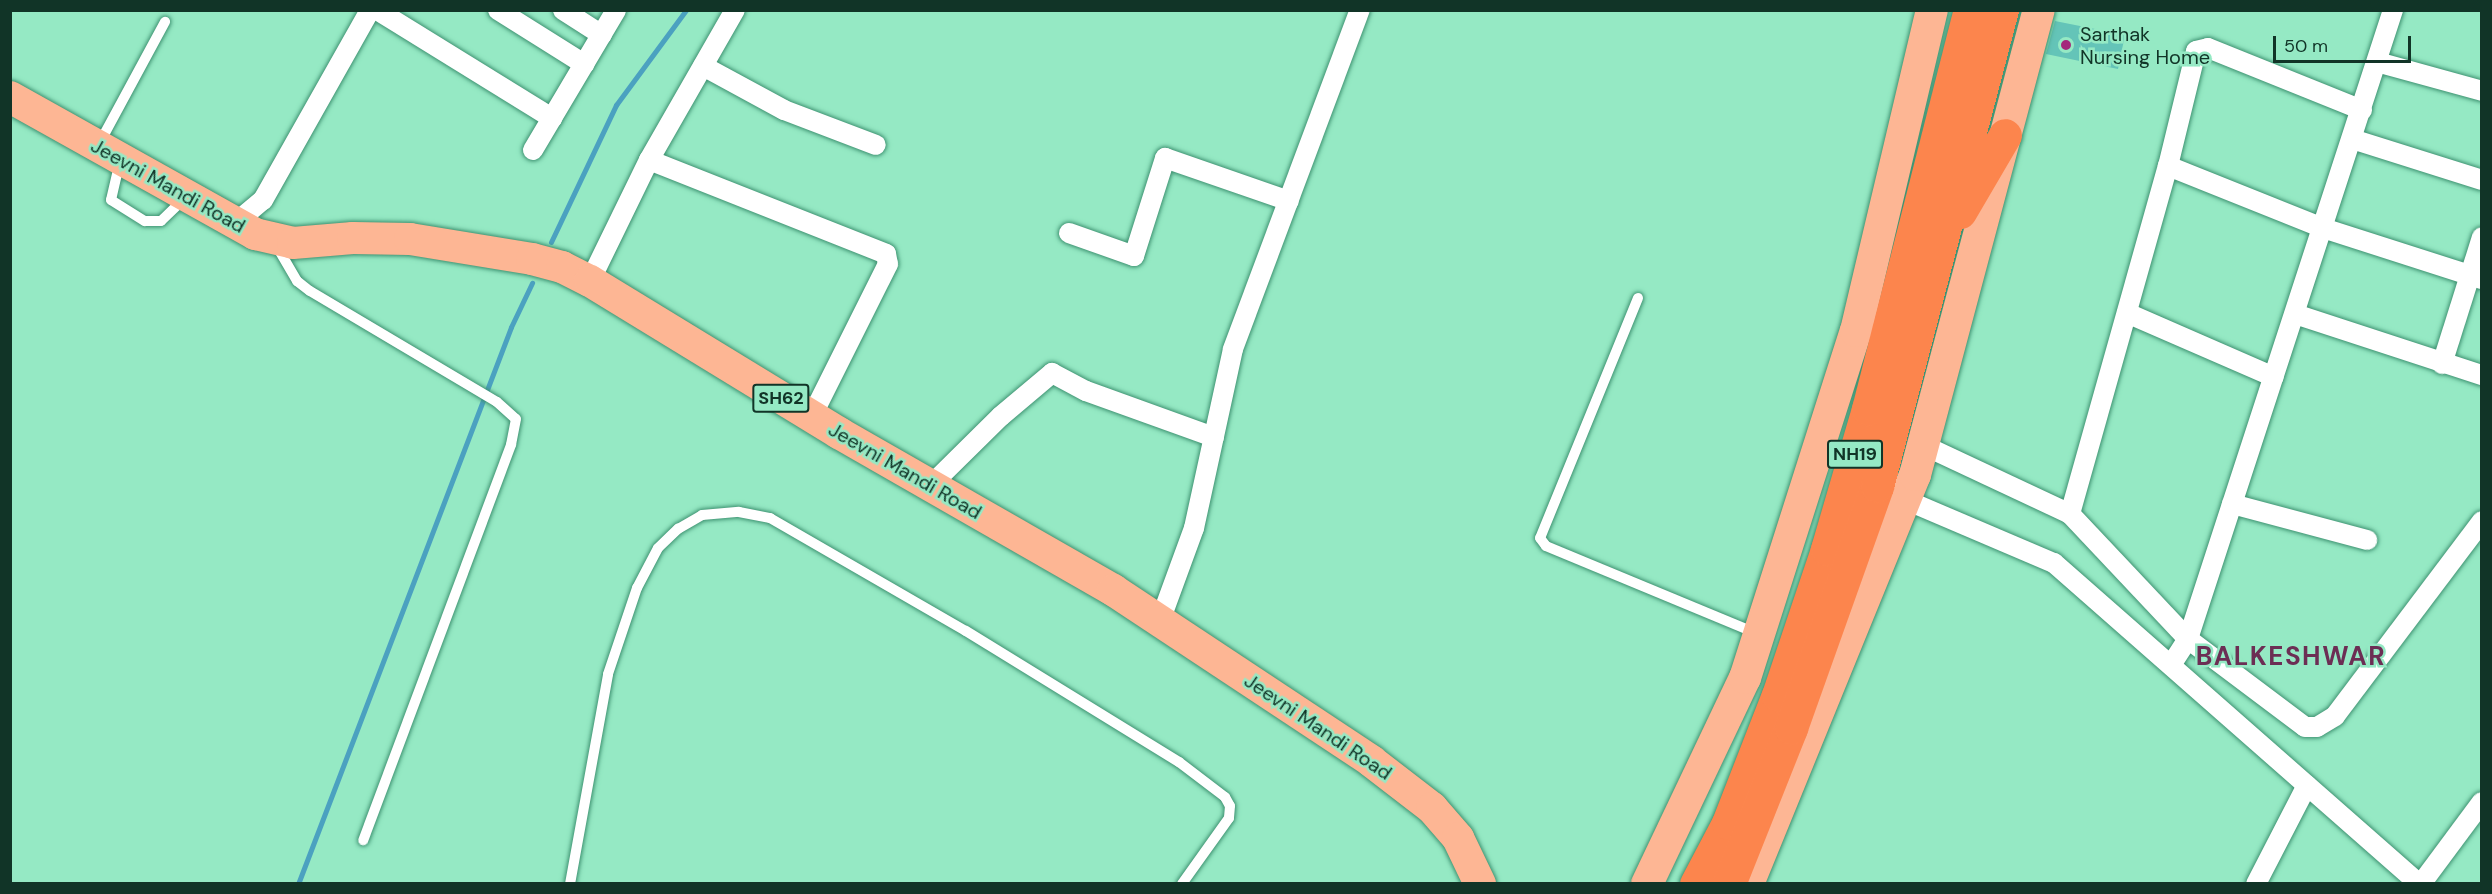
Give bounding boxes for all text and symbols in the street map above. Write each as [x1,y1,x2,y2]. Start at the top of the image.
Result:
place label: Sarthak Nursing Home [2080,22,2210,69]
scale bar [2276,24,2414,62]
text: 50 m [2284,34,2328,58]
marker: Sarthak Nursing Home [2057,36,2075,54]
street label: Jeevni Mandi Road [87,134,249,238]
road number: SH62 [751,383,811,413]
street label: Jeevni Mandi Road [824,417,986,525]
road number: NH19 [1826,439,1884,469]
district label: BALKESHWAR [2196,641,2386,673]
street label: Jeevni Mandi Road [1240,669,1396,785]

